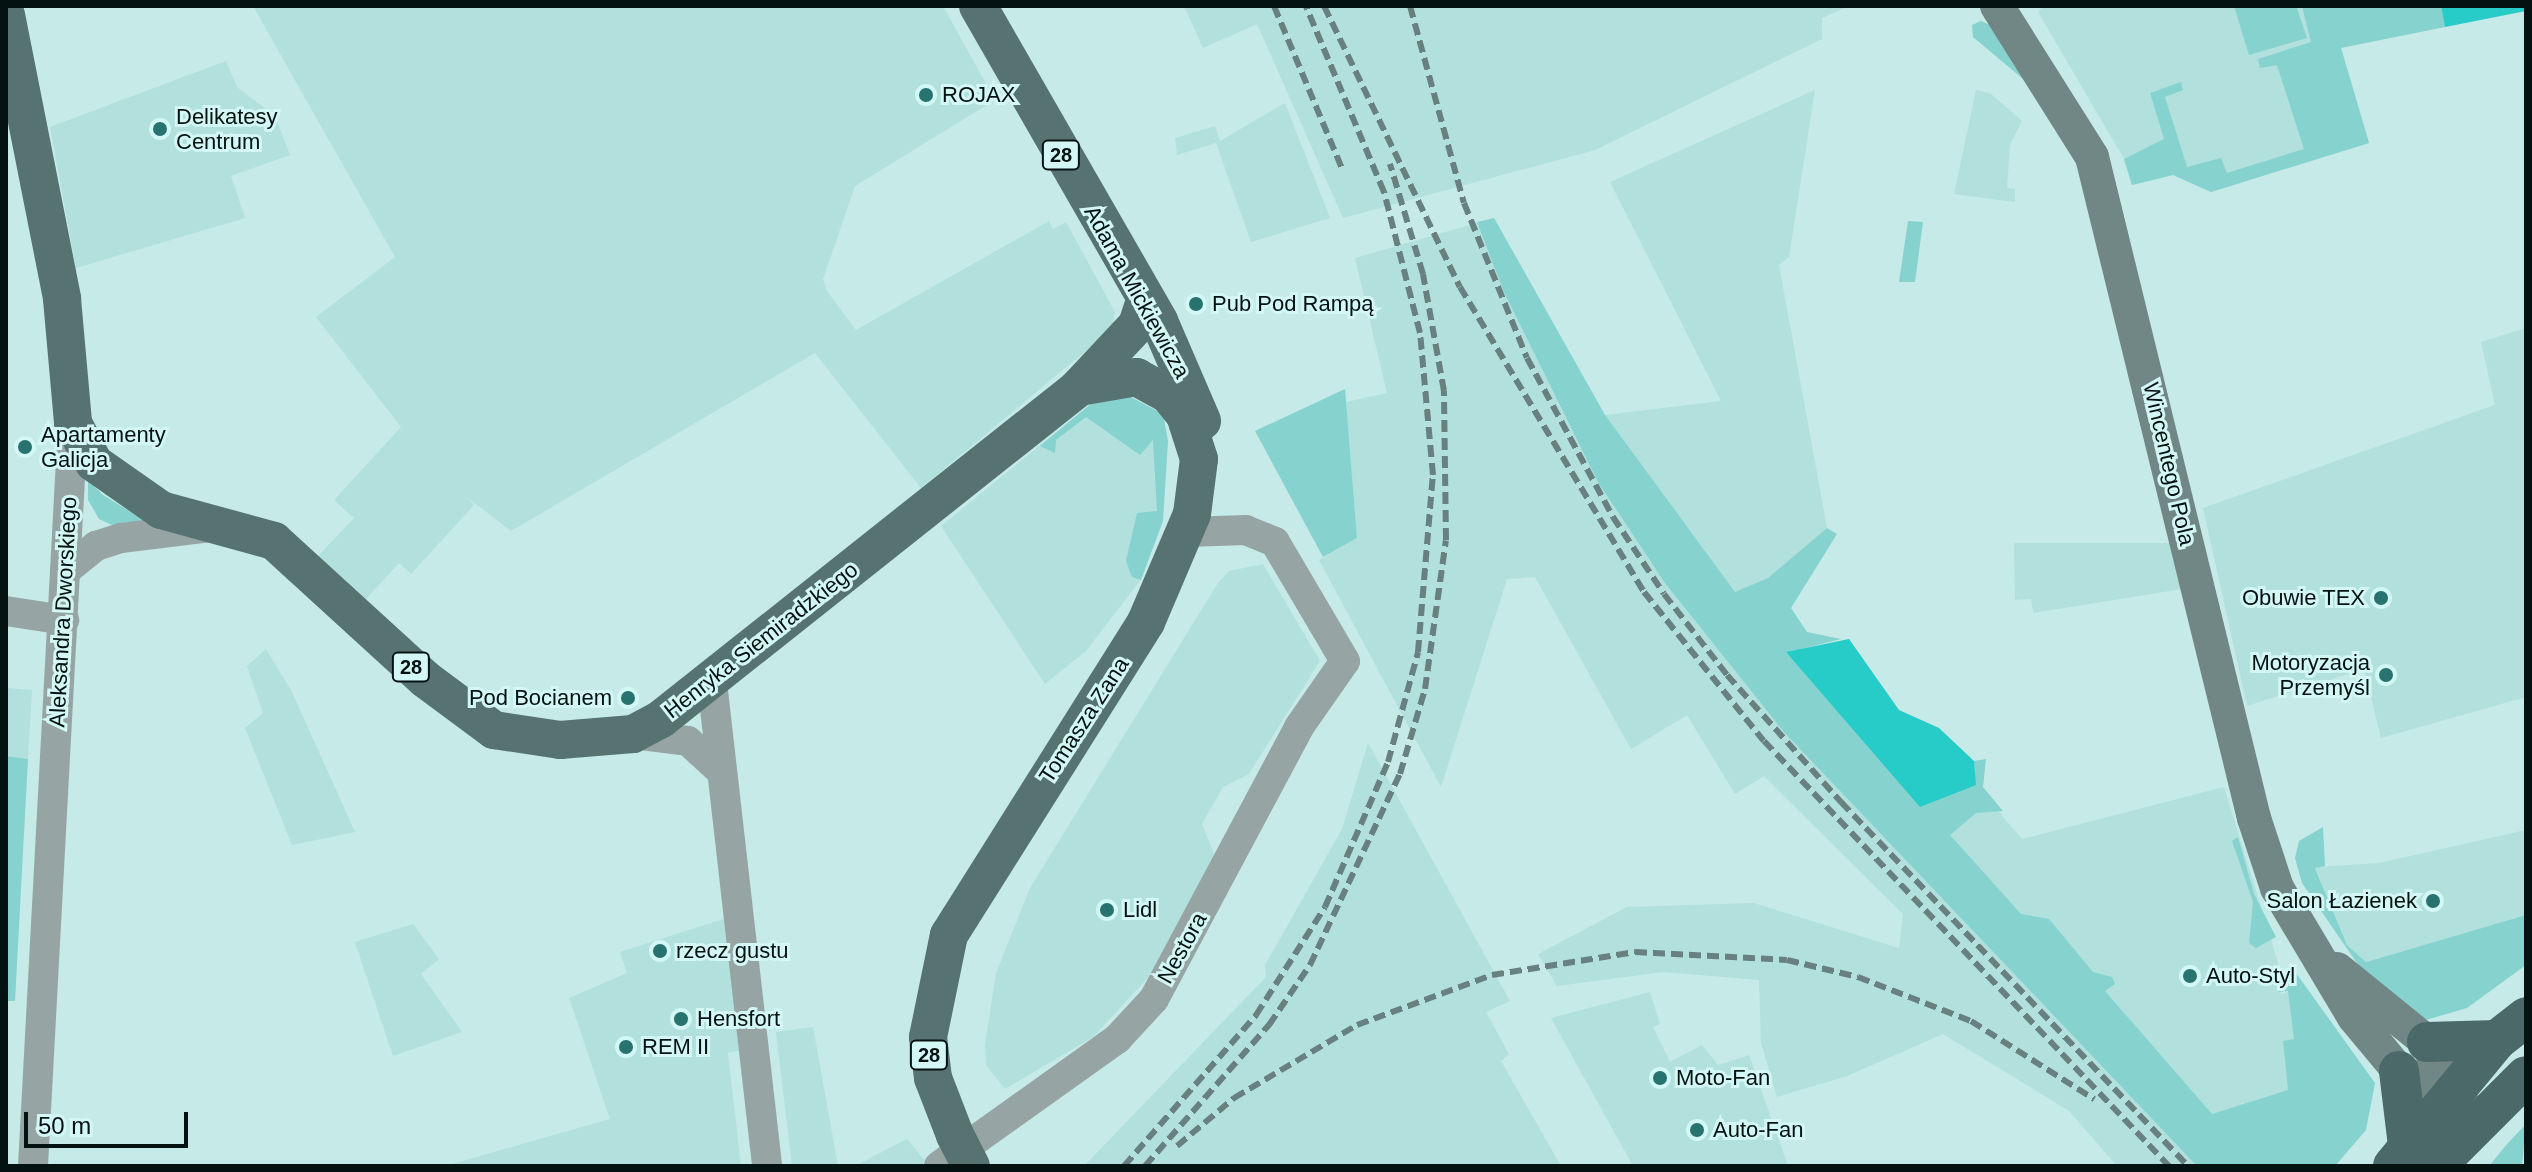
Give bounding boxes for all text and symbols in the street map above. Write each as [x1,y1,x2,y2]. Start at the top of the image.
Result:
place label: ROJAX [942,82,1015,108]
marker: ROJAX [917,86,935,104]
place label: Delikatesy Centrum [176,103,277,154]
marker: Delikatesy Centrum [151,120,169,138]
road number: 28 [1041,139,1081,171]
street label: Adama Mickiewicza [1079,201,1195,383]
place label: Pub Pod Rampą [1212,291,1373,317]
marker: Pub Pod Rampą [1187,295,1205,313]
street label: Wincentego Pola [2137,380,2201,548]
place label: Apartamenty Galicja [41,421,166,472]
marker: Apartamenty Galicja [16,438,34,456]
street label: Aleksandra Dworskiego [44,496,82,728]
street label: Henryka Siemiradzkiego [659,556,863,724]
place label: Obuwie TEX [2242,585,2365,611]
marker: Obuwie TEX [2372,589,2390,607]
place label: Motoryzacja Przemyśl [2251,649,2370,700]
road number: 28 [391,651,431,683]
street label: Tomasza Zana [1034,652,1134,788]
marker: Motoryzacja Przemyśl [2377,666,2395,684]
place label: Pod Bocianem [469,685,612,711]
marker: Pod Bocianem [619,689,637,707]
place label: Salon Łazienek [2267,888,2417,914]
marker: Salon Łazienek [2424,892,2442,910]
place label: Lidl [1123,897,1157,923]
marker: Lidl [1098,901,1116,919]
street label: Nestora [1152,908,1212,988]
place label: rzecz gustu [676,938,788,964]
marker: rzecz gustu [651,942,669,960]
place label: Auto-Styl [2206,963,2295,989]
marker: Auto-Styl [2181,967,2199,985]
place label: Hensfort [697,1006,780,1032]
marker: Hensfort [672,1010,690,1028]
place label: REM II [642,1034,709,1060]
marker: REM II [617,1038,635,1056]
road number: 28 [909,1039,949,1071]
place label: Moto-Fan [1676,1065,1770,1091]
marker: Moto-Fan [1651,1069,1669,1087]
scale bar [28,1096,192,1146]
text: 50 m [38,1112,91,1139]
place label: Auto-Fan [1713,1117,1803,1143]
marker: Auto-Fan [1688,1121,1706,1139]

